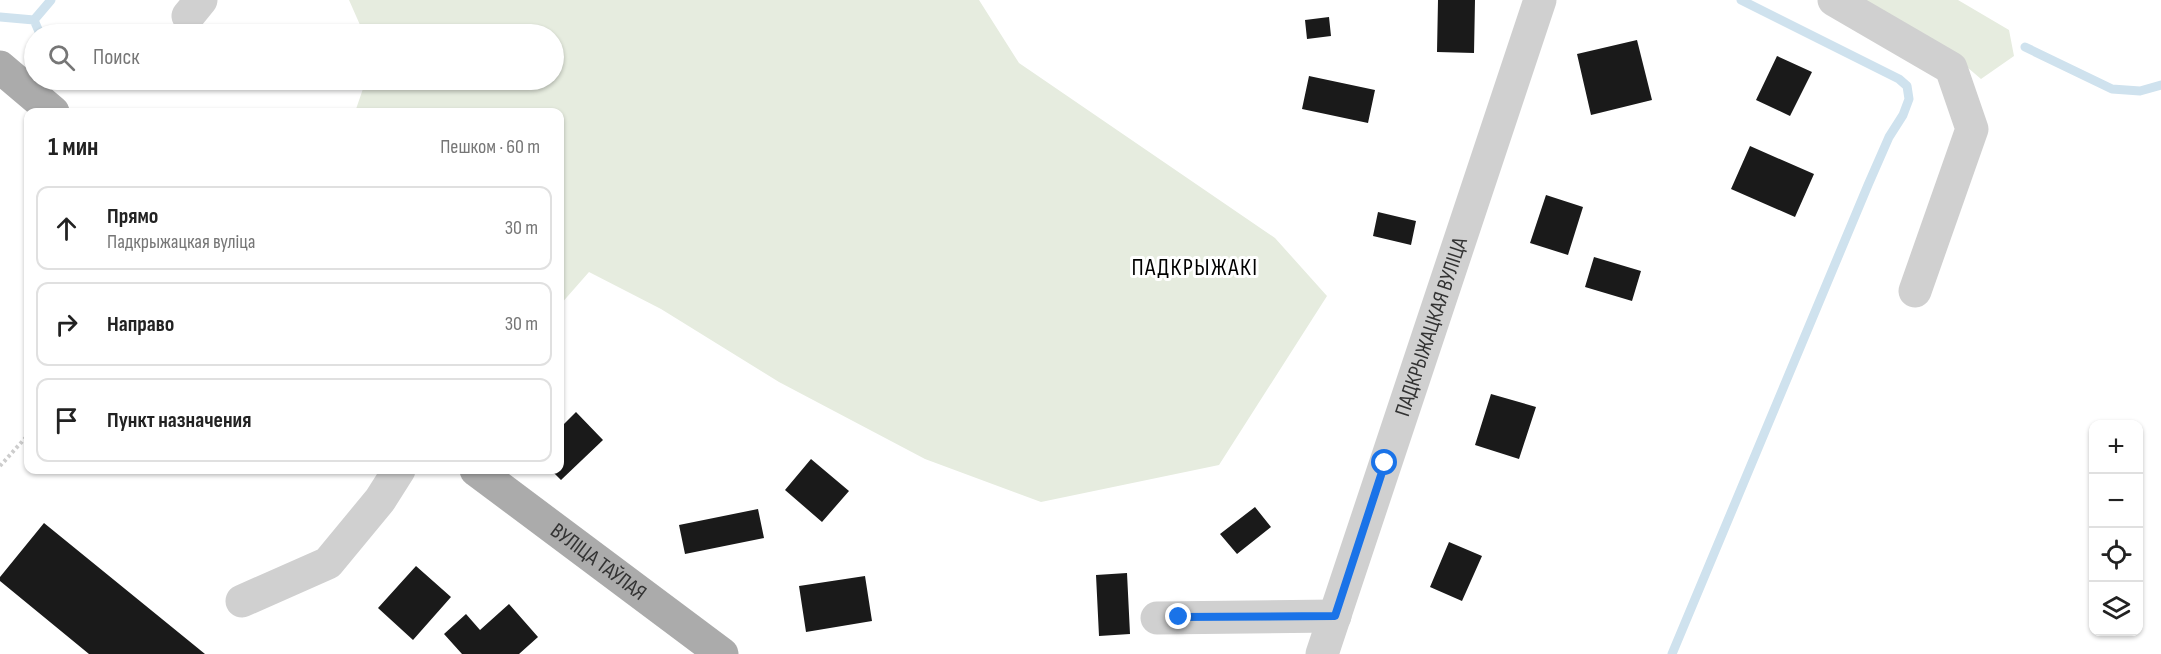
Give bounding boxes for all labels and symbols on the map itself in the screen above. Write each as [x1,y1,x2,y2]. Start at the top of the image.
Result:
street label: ПАДКРЫЖАЦКАЯ ВУЛІЦА [1389,233,1474,420]
district label: ПАДКРЫЖАКІ [1131,253,1259,282]
route start [1371,449,1397,475]
street label: ВУЛІЦА ТАЎЛАЯ [545,517,652,606]
route end [1165,603,1191,629]

